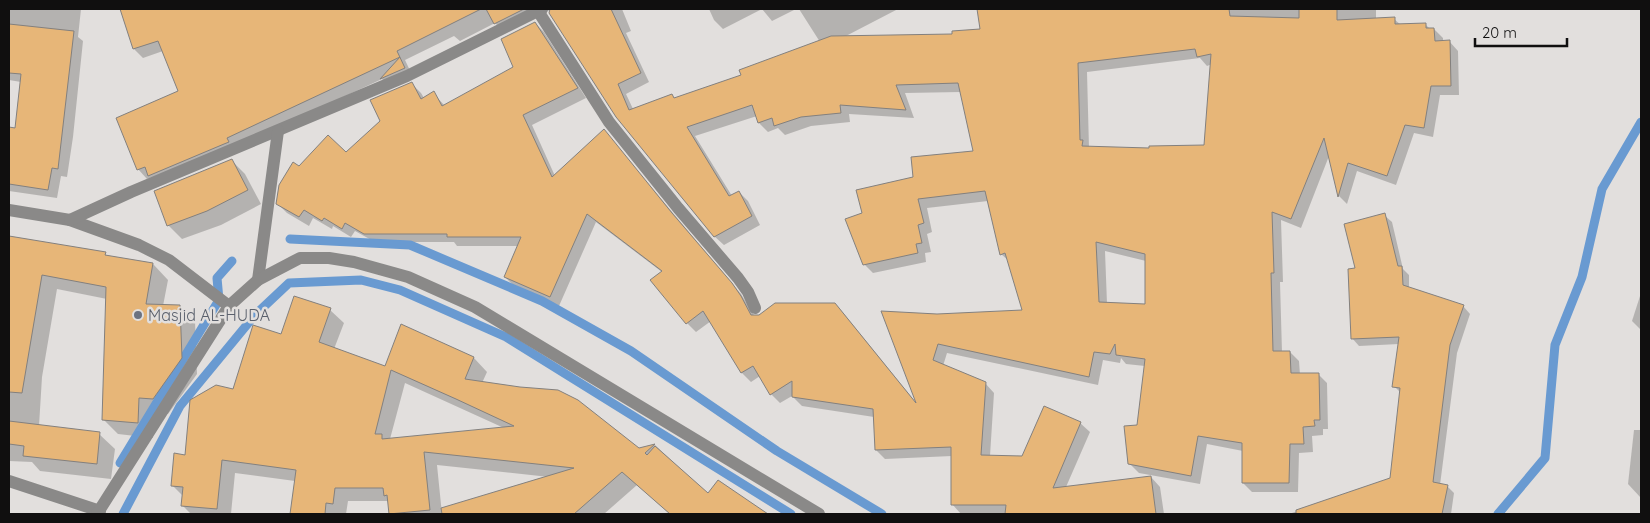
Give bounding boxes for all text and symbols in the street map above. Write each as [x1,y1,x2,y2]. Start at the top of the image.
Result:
scale bar [1475,15,1568,47]
text: 20 m [1482,23,1517,42]
place label: Masjid AL-HUDA [148,305,270,325]
marker: Masjid AL-HUDA [132,309,144,321]

